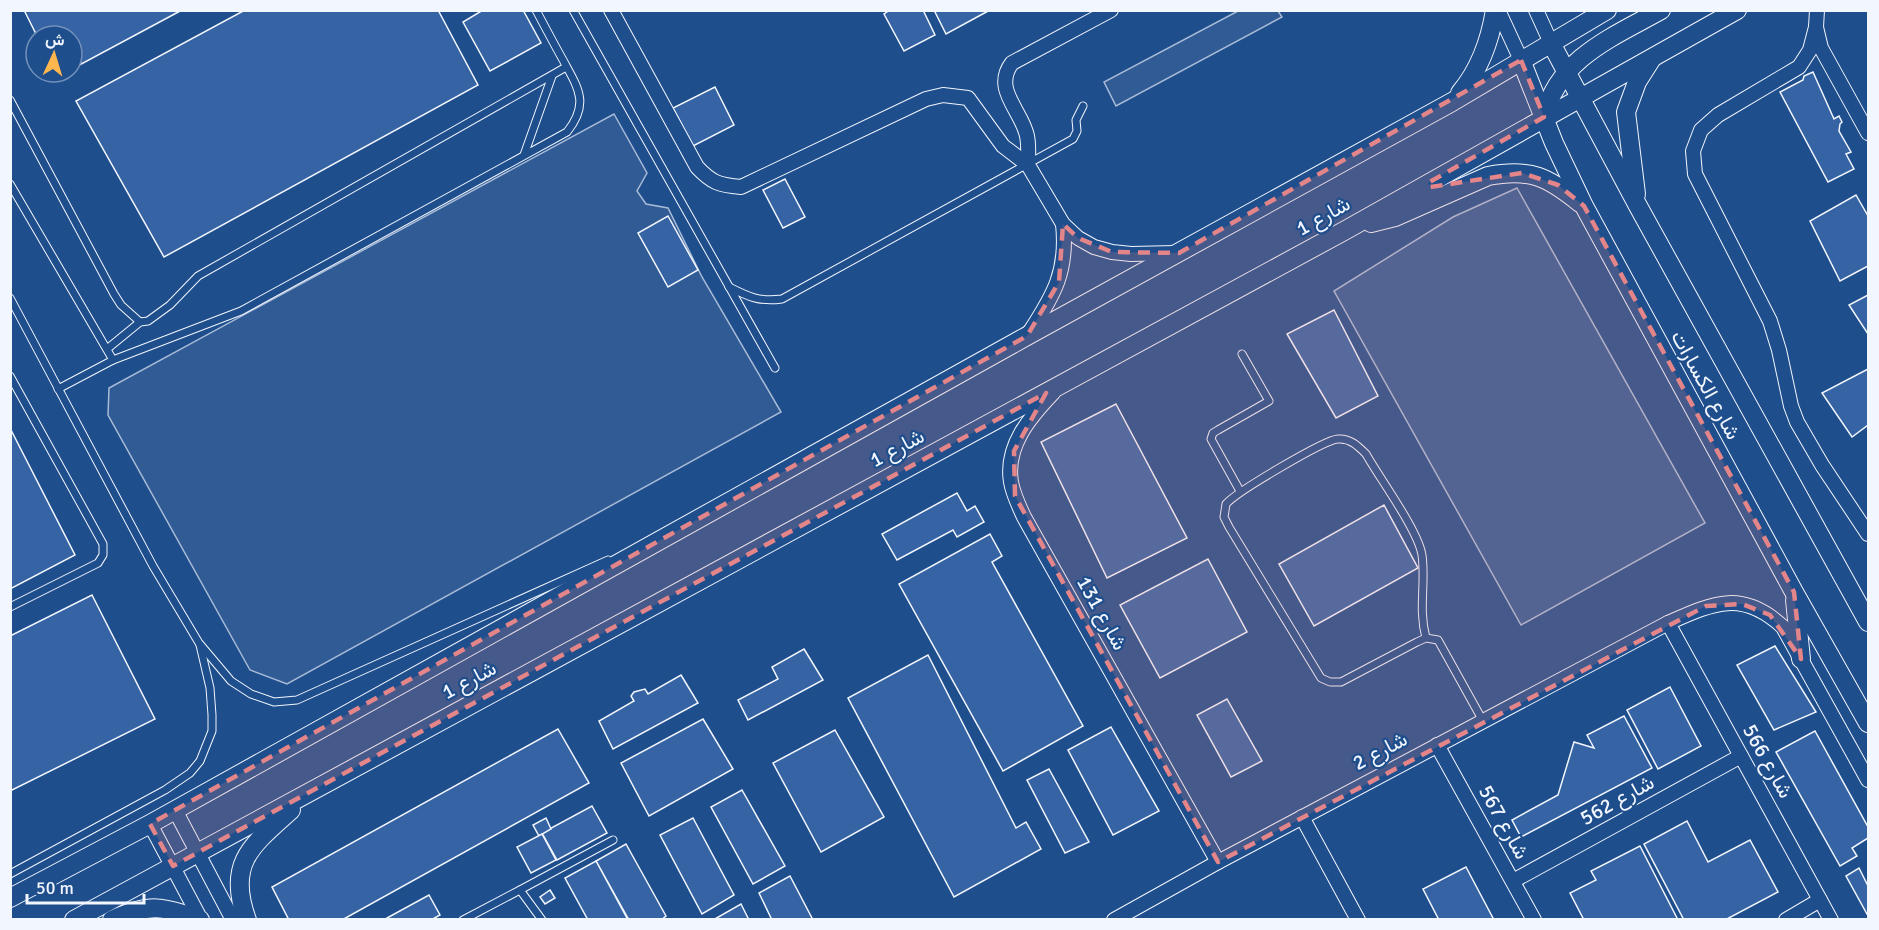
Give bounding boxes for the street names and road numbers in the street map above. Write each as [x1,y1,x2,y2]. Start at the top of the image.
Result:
street label: شارع 1 [1291,191,1355,242]
street label: شارع الكسارات [1664,326,1747,445]
street label: شارع 1 [865,423,929,474]
street label: شارع 131 [1070,571,1133,655]
street label: شارع 1 [437,655,501,706]
street label: شارع 566 [1736,719,1799,803]
street label: شارع 2 [1348,726,1412,777]
street label: شارع 562 [1575,769,1659,832]
street label: شارع 567 [1472,780,1535,864]

